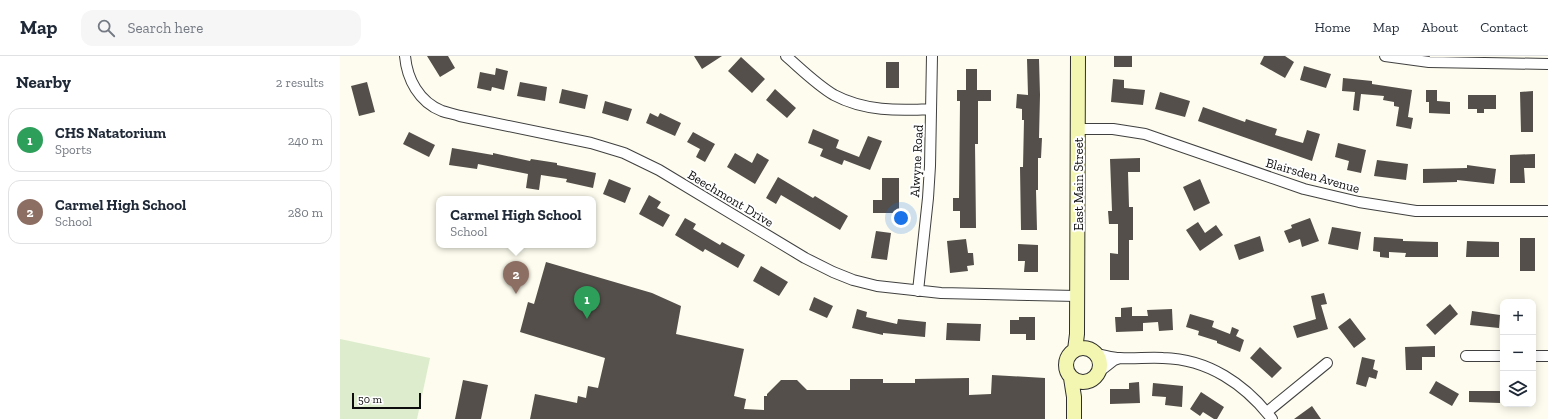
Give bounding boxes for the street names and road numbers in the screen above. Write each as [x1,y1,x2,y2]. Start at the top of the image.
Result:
street label: Alwyne Road [907,124,926,198]
street label: East Main Street [1071,137,1086,231]
street label: Blairsden Avenue [1264,155,1361,196]
street label: Beechmont Drive [685,167,776,230]

